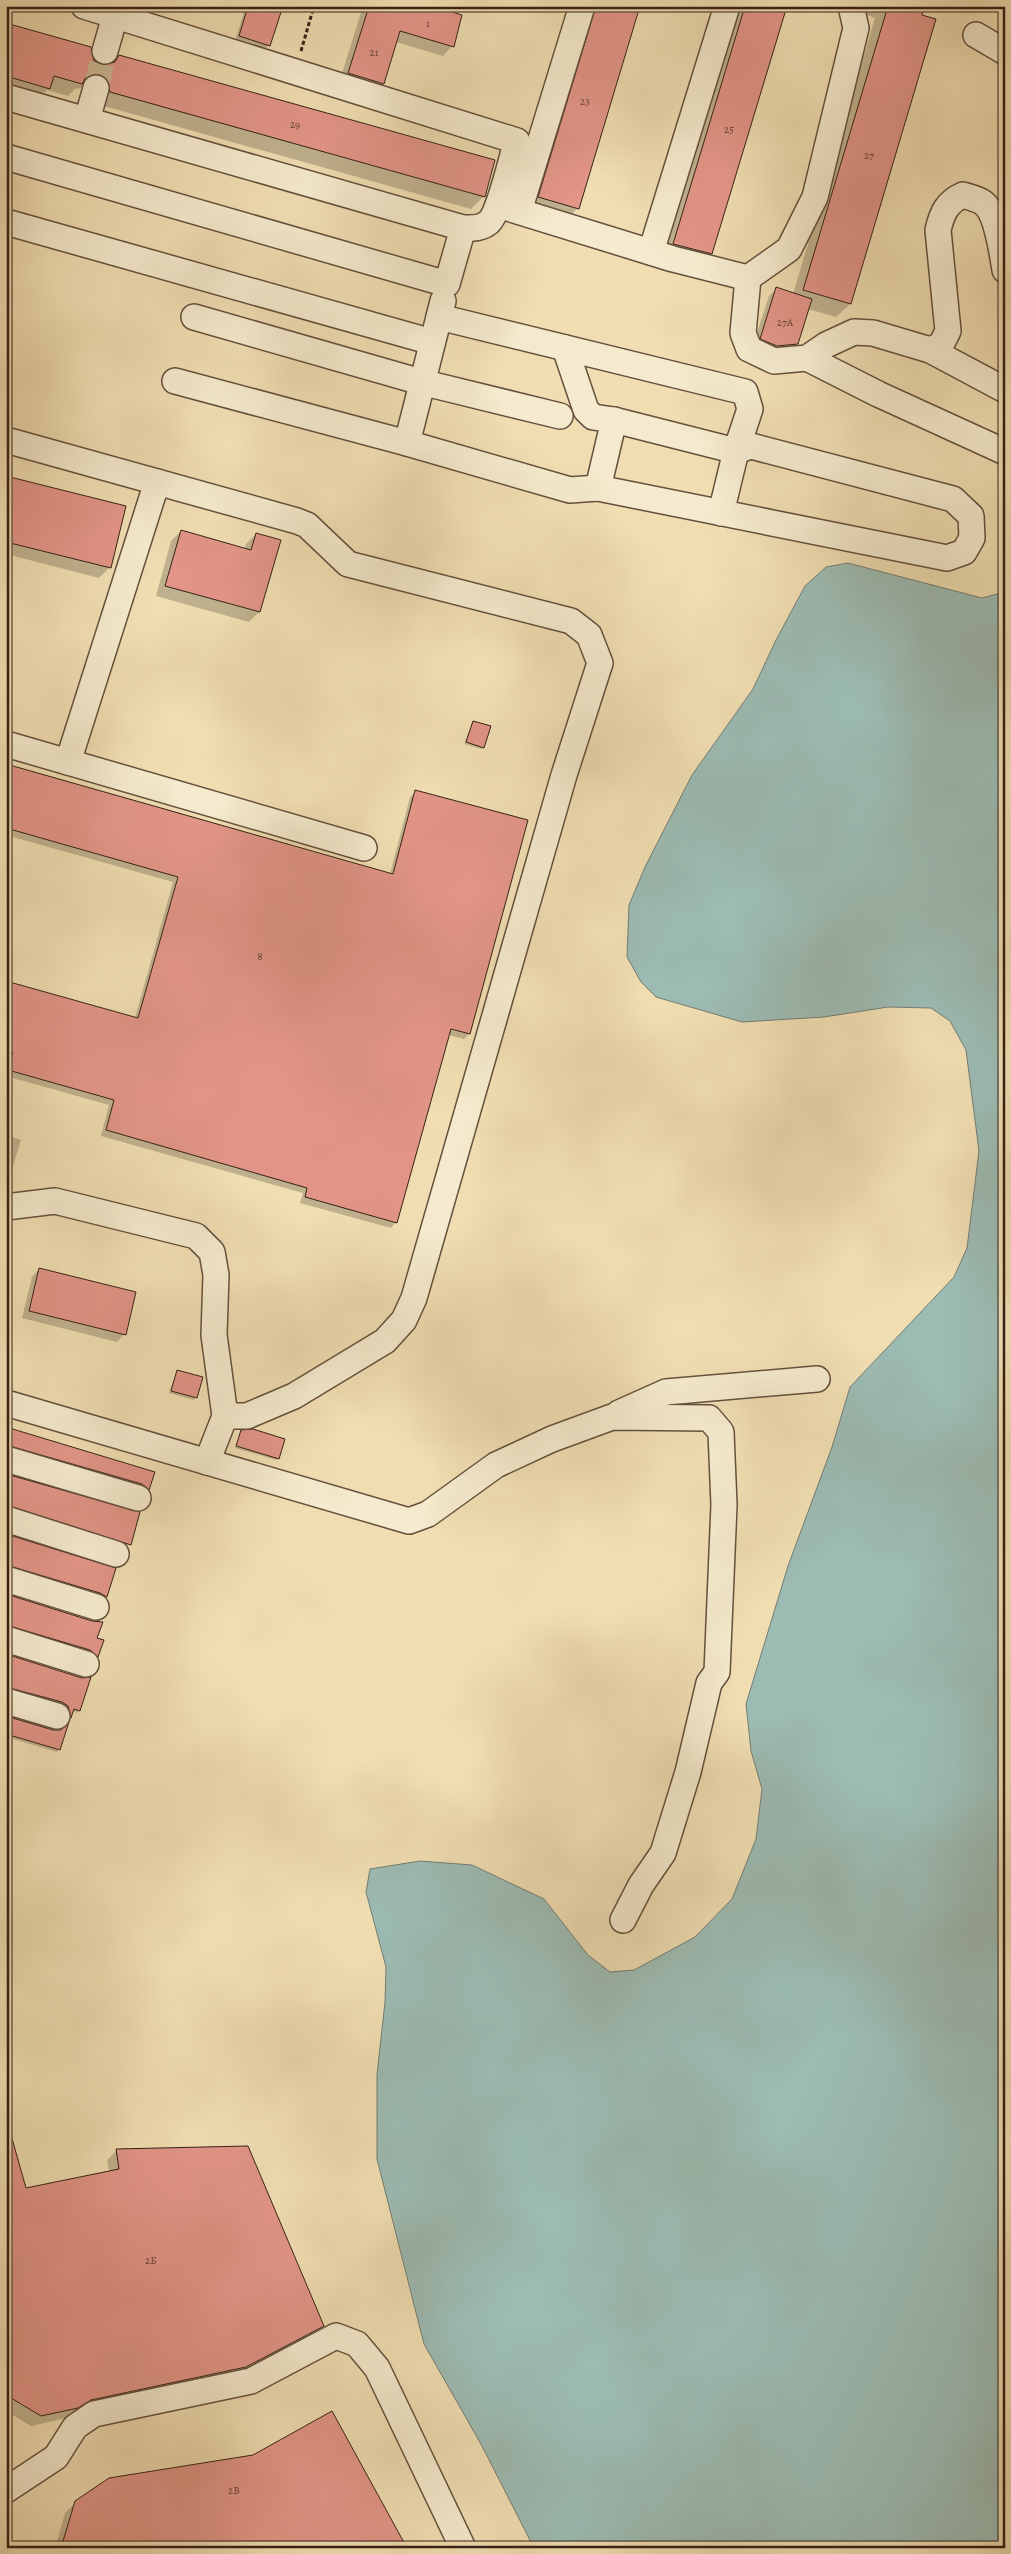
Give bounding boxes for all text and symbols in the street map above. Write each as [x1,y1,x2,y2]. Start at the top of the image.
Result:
house number: 1 [426,16,430,31]
house number: 21 [370,45,379,60]
house number: 23 [580,94,590,109]
house number: 29 [290,117,300,132]
house number: 25 [724,122,734,137]
house number: 27 [864,148,874,163]
house number: 27А [777,315,794,330]
house number: 8 [257,949,263,964]
house number: 2Б [145,2253,157,2268]
house number: 2В [228,2483,240,2498]

